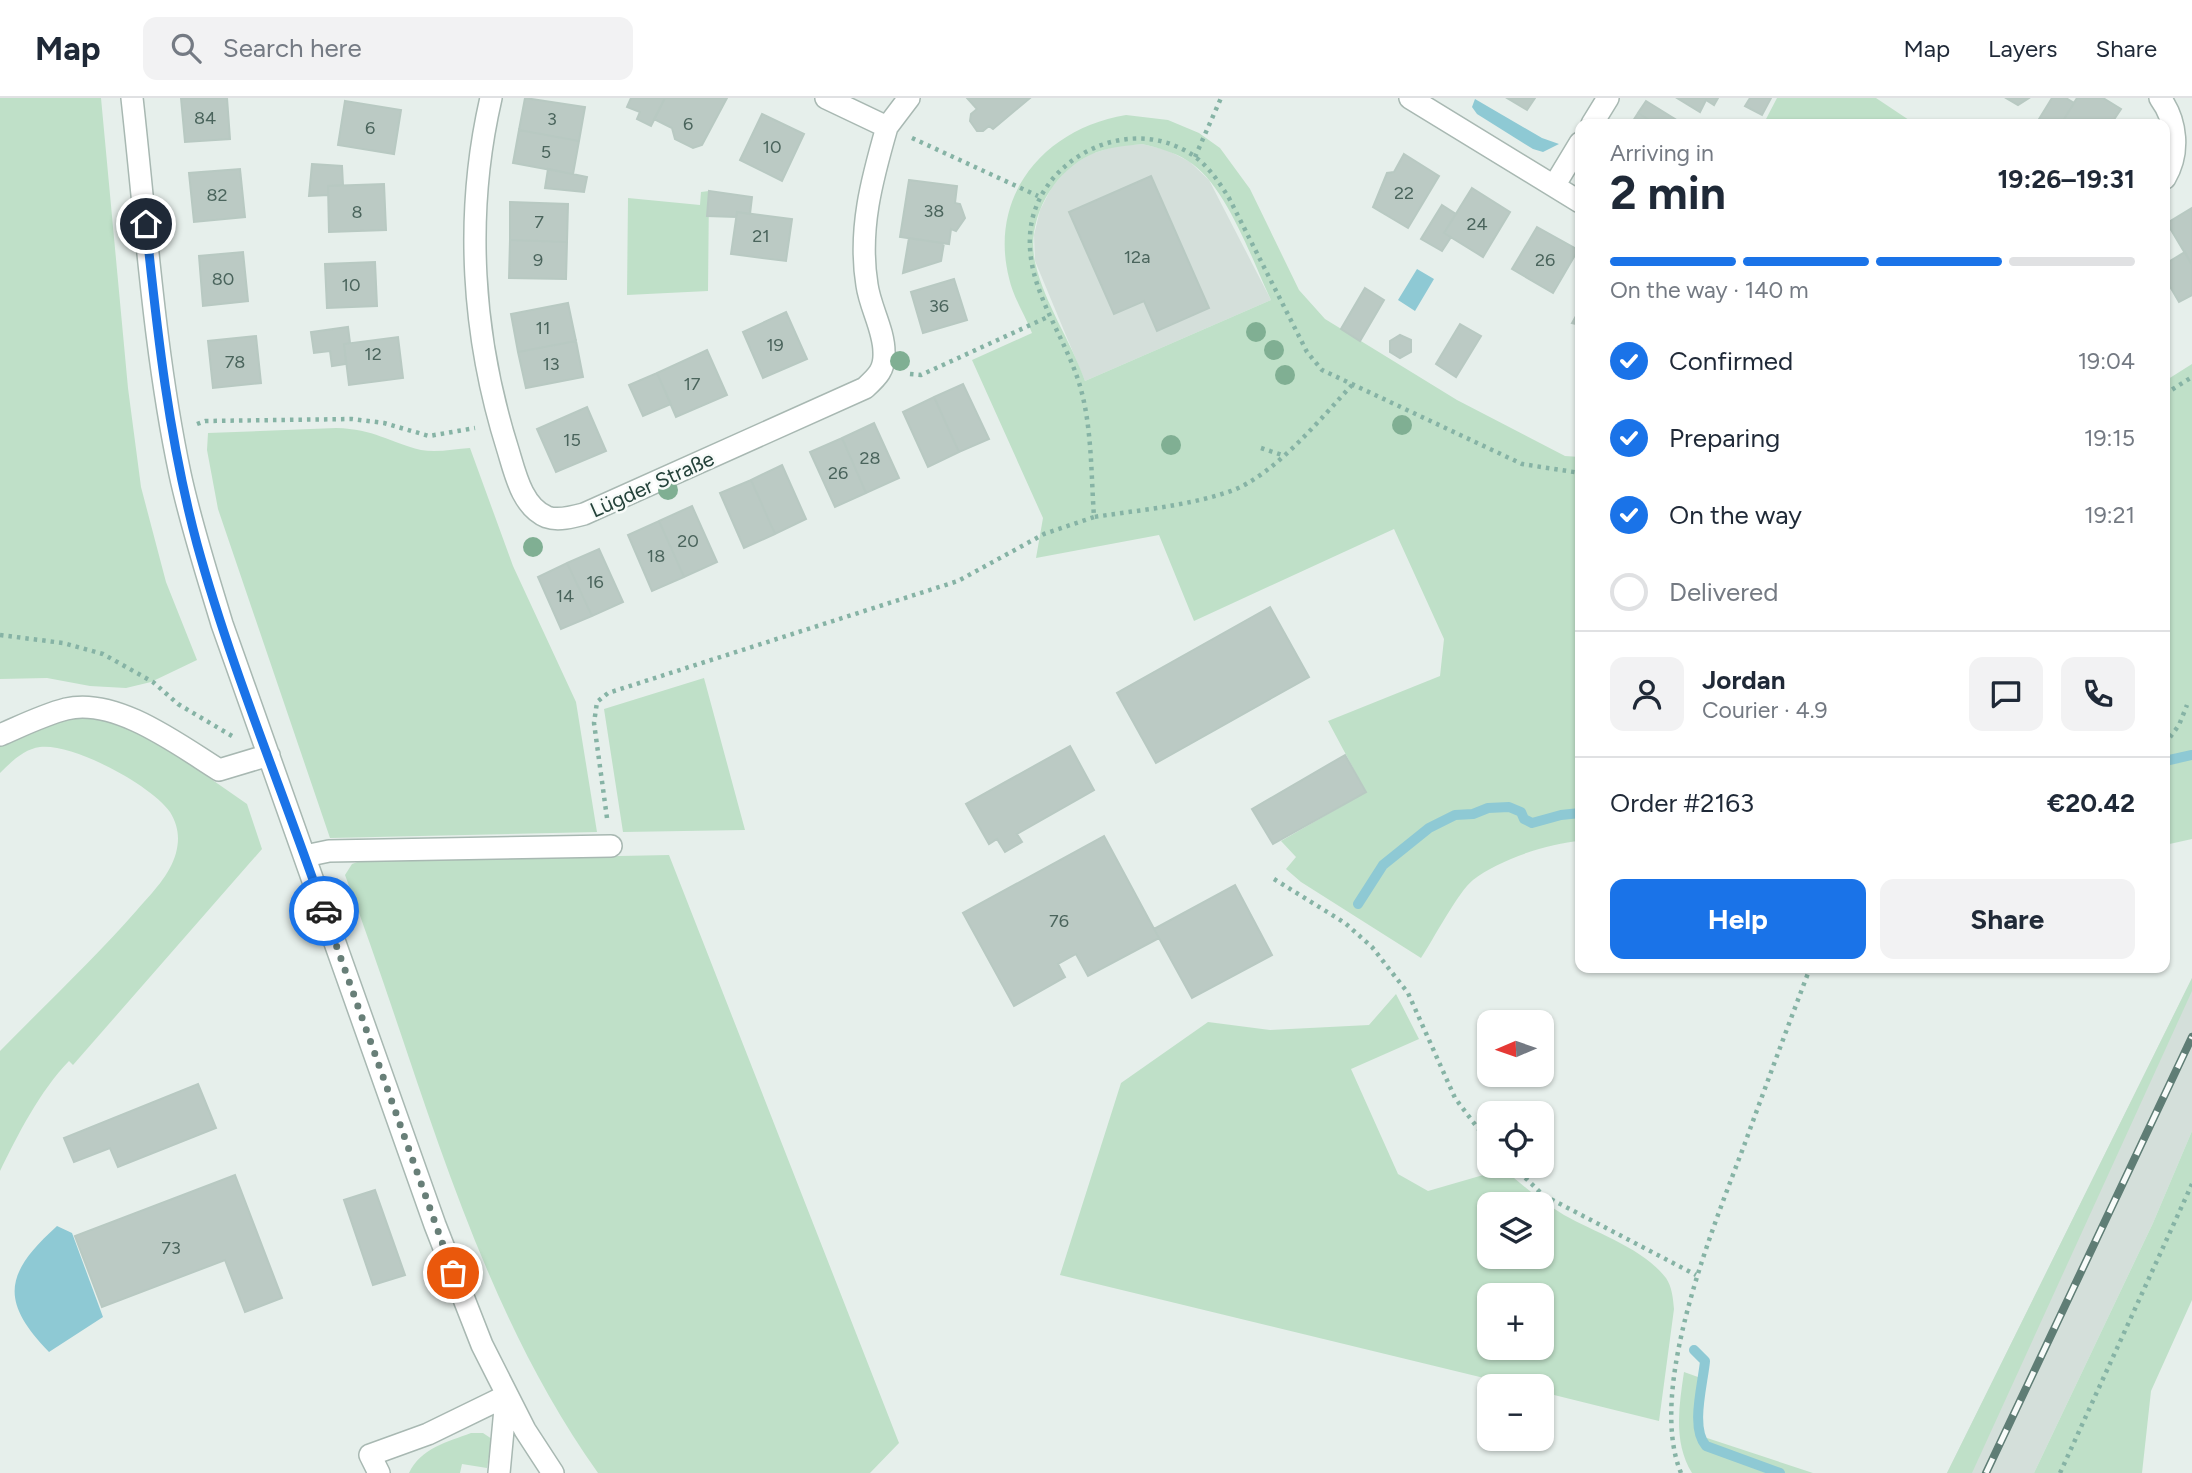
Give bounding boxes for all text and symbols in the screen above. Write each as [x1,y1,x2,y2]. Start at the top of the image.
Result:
search box [143,17,633,80]
text: Map [35,29,101,68]
icon: search [167,29,205,67]
text: Search here [223,32,362,64]
text: Map [1903,34,1950,63]
text: Layers [1988,34,2057,63]
text: Share [2095,34,2157,63]
house number: 84 [194,107,216,129]
house number: 3 [547,108,557,130]
house number: 6 [683,113,693,135]
house number: 6 [365,117,375,139]
house number: 10 [763,136,781,158]
text: Arriving in [1610,139,1714,167]
house number: 5 [541,141,551,163]
text: 19:26–19:31 [1997,163,2135,195]
text: 2 min [1610,165,1726,221]
house number: 22 [1394,182,1414,204]
house number: 82 [206,184,228,206]
pin [116,194,176,254]
house number: 38 [924,200,944,222]
house number: 8 [351,201,363,223]
icon: home [127,205,165,243]
house number: 7 [534,211,544,233]
house number: 24 [1466,213,1488,235]
house number: 21 [752,225,770,247]
house number: 12a [1124,246,1150,268]
house number: 9 [533,249,543,271]
house number: 26 [1535,249,1555,271]
house number: 80 [212,268,234,290]
house number: 10 [342,274,360,296]
text: On the way · 140 m [1610,276,1809,304]
house number: 36 [929,295,949,317]
house number: 11 [536,317,550,339]
house number: 19 [766,334,784,356]
icon: check [1610,342,1648,380]
house number: 12 [364,343,382,365]
text: Confirmed [1669,345,1793,377]
text: 19:04 [2078,347,2135,375]
house number: 78 [225,351,245,373]
house number: 13 [542,353,560,375]
house number: 17 [683,373,701,395]
icon: check [1610,419,1648,457]
text: Preparing [1669,422,1780,454]
text: 19:15 [2084,424,2135,452]
house number: 15 [563,429,581,451]
street label: Lügder Straße [586,446,718,522]
house number: 28 [859,447,881,469]
house number: 26 [828,462,848,484]
icon: check [1610,496,1648,534]
text: On the way [1669,499,1802,531]
text: 19:21 [2084,501,2135,529]
house number: 20 [677,530,699,552]
house number: 18 [647,545,665,567]
house number: 16 [586,571,604,593]
text: Delivered [1669,576,1778,608]
house number: 14 [556,585,574,607]
button: person [1610,657,1684,731]
button: chat [1969,657,2043,731]
button: phone [2061,657,2135,731]
text: Jordan [1702,664,1785,696]
text: Courier · 4.9 [1702,696,1828,724]
text: Order #2163 [1610,787,1754,819]
text: €20.42 [2047,787,2135,819]
courier [289,876,359,946]
button: Help [1610,879,1866,959]
button: Share [1880,879,2135,959]
icon: car [305,892,343,930]
house number: 76 [1049,910,1069,932]
north arrow [1477,1010,1554,1087]
map controls [1477,1010,1554,1451]
button: locate [1477,1101,1554,1178]
button: layers [1477,1192,1554,1269]
house number: 73 [161,1237,181,1259]
pin [423,1243,483,1303]
icon: bag [434,1254,472,1292]
button: + [1477,1283,1554,1360]
button: − [1477,1374,1554,1451]

